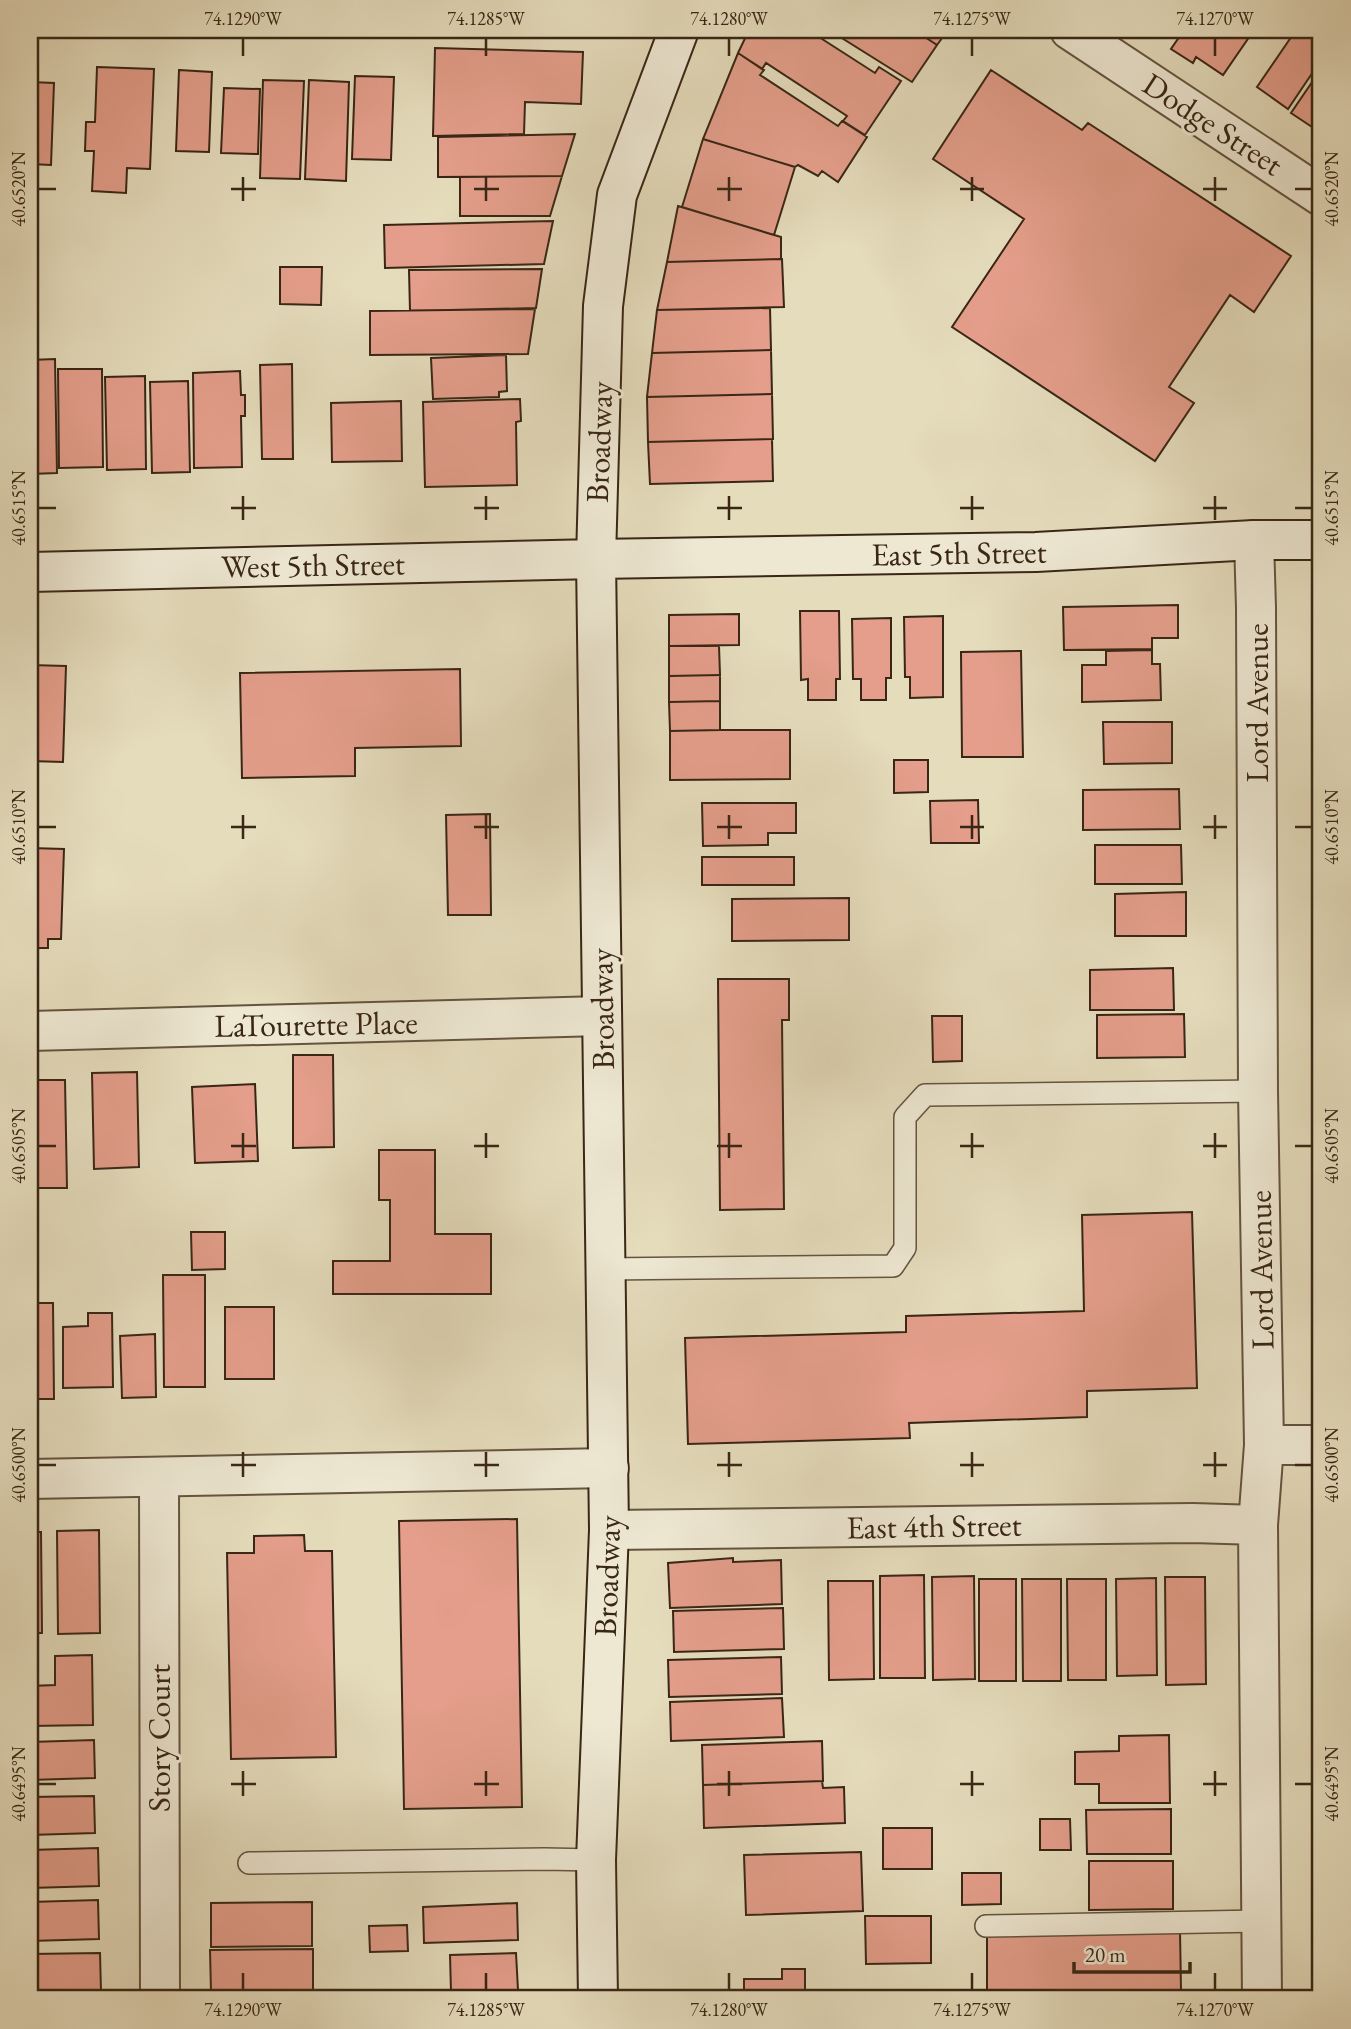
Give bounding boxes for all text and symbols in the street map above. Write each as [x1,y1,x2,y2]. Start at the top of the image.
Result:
text: 74.1290°W [204,7,282,30]
text: 74.1285°W [447,7,525,30]
text: 74.1280°W [690,7,768,30]
text: 74.1275°W [933,7,1011,30]
text: 74.1270°W [1176,7,1254,30]
street label: Dodge Street [1135,63,1291,185]
text: 40.6520°N [7,151,30,227]
text: 40.6520°N [1320,151,1343,227]
street label: Broadway [576,380,622,503]
text: 40.6515°N [7,470,30,546]
text: 40.6515°N [1320,470,1343,546]
street label: East 5th Street [871,530,1047,576]
street label: West 5th Street [221,542,405,588]
street label: Lord Avenue [1236,623,1278,783]
text: 40.6510°N [7,789,30,865]
text: 40.6510°N [1320,789,1343,865]
street label: Broadway [580,947,624,1070]
street label: LaTourette Place [214,1001,418,1047]
text: 40.6505°N [7,1108,30,1184]
text: 40.6505°N [1320,1108,1343,1184]
street label: Lord Avenue [1239,1190,1283,1350]
text: 40.6500°N [7,1427,30,1503]
text: 40.6500°N [1320,1427,1343,1503]
street label: East 4th Street [846,1503,1022,1549]
street label: Broadway [584,1514,630,1637]
street label: Story Court [138,1664,180,1812]
text: 40.6495°N [7,1746,30,1822]
text: 40.6495°N [1320,1746,1343,1822]
scale bar [1074,1931,1190,1975]
text: 20 m [1085,1941,1126,1968]
text: 74.1290°W [204,1998,282,2021]
text: 74.1285°W [447,1998,525,2021]
text: 74.1280°W [690,1998,768,2021]
text: 74.1275°W [933,1998,1011,2021]
text: 74.1270°W [1176,1998,1254,2021]

